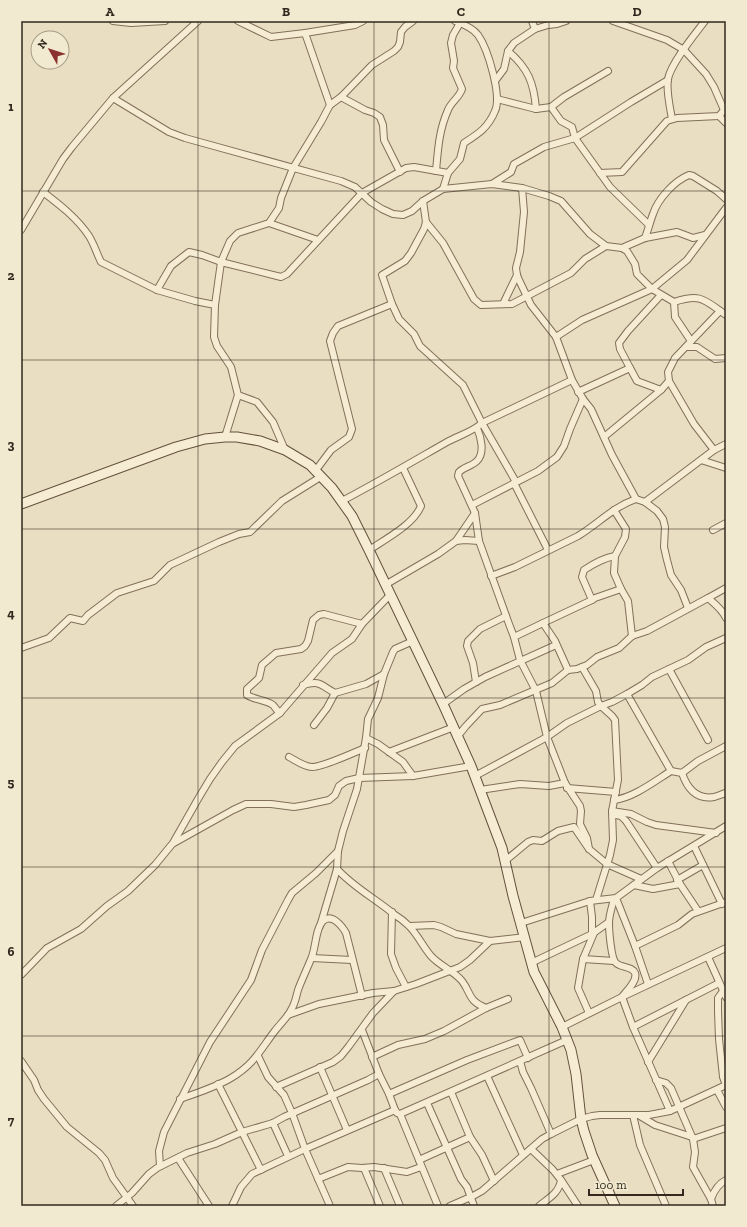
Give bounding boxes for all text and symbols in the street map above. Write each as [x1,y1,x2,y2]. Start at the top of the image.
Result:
text: A [106,4,115,19]
text: B [282,4,290,19]
text: C [457,4,465,19]
text: D [632,4,642,19]
north arrow [30,30,70,70]
text: N [35,36,51,51]
text: 1 [8,99,14,114]
text: 2 [8,268,15,283]
text: 3 [8,437,15,452]
text: 4 [7,606,15,621]
text: 5 [8,775,15,790]
text: 6 [8,944,15,959]
text: 7 [8,1113,15,1128]
scale bar [589,1171,683,1197]
text: 100 m [595,1178,627,1192]

